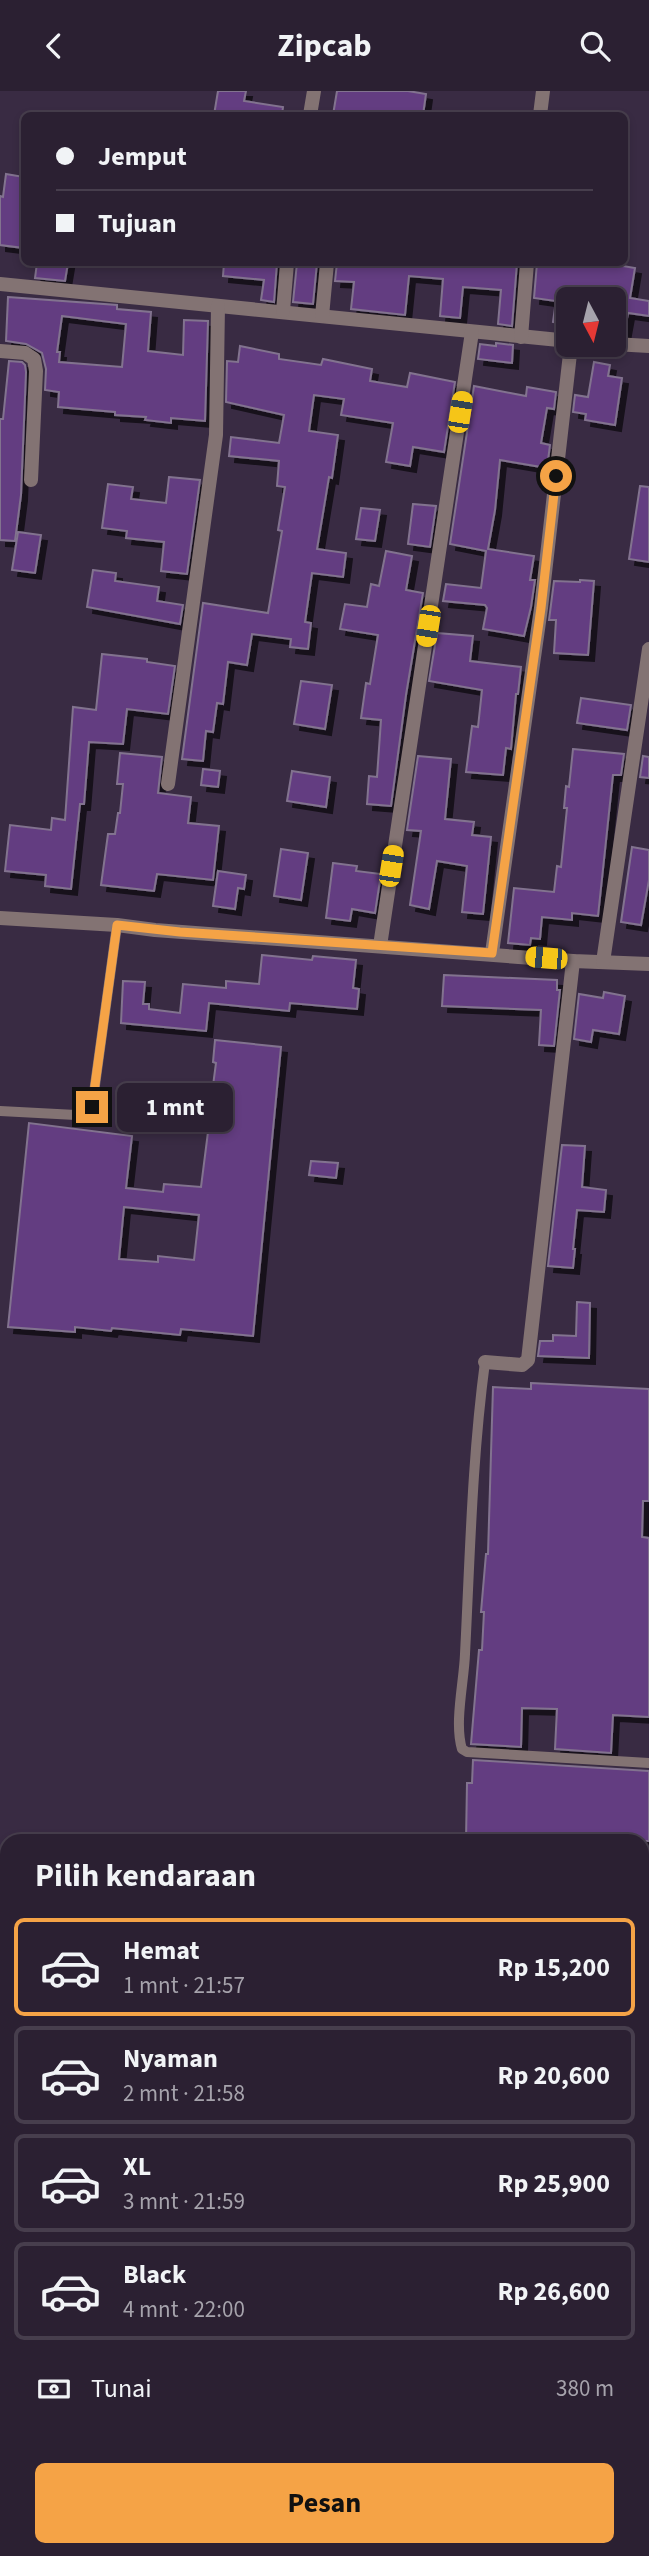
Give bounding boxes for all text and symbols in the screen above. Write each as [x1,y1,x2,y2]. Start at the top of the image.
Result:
text: Zipcab [277,23,372,69]
icon: back [35,27,73,65]
icon: search [576,27,614,65]
text: Jemput [98,138,187,175]
text: Tujuan [98,205,177,242]
north arrow [556,287,626,357]
map controls [556,287,626,357]
car [447,390,474,434]
route start [540,460,572,492]
car [415,604,442,648]
car [378,844,405,888]
car [525,946,568,970]
callout: 1 mnt [116,1083,232,1131]
route end [76,1091,108,1123]
text: 1 mnt [146,1091,204,1124]
text: Pilih kendaraan [35,1853,256,1899]
text: Hemat [123,1932,199,1969]
icon: car [39,1936,102,1999]
text: Rp 15,200 [498,1949,610,1986]
text: 1 mnt · 21:57 [123,1969,245,2002]
text: Nyaman [123,2040,218,2077]
icon: car [39,2044,102,2107]
text: Rp 20,600 [498,2057,610,2094]
text: 2 mnt · 21:58 [123,2077,245,2110]
text: XL [123,2148,151,2185]
icon: car [39,2152,102,2215]
text: Rp 25,900 [498,2165,610,2202]
text: 3 mnt · 21:59 [123,2185,245,2218]
text: Black [123,2256,186,2293]
icon: car [39,2260,102,2323]
text: Rp 26,600 [498,2273,610,2310]
text: 4 mnt · 22:00 [123,2293,245,2326]
icon: cash [35,2370,73,2408]
text: Tunai [91,2370,152,2407]
text: 380 m [556,2372,614,2405]
button: Pesan [35,2463,614,2543]

